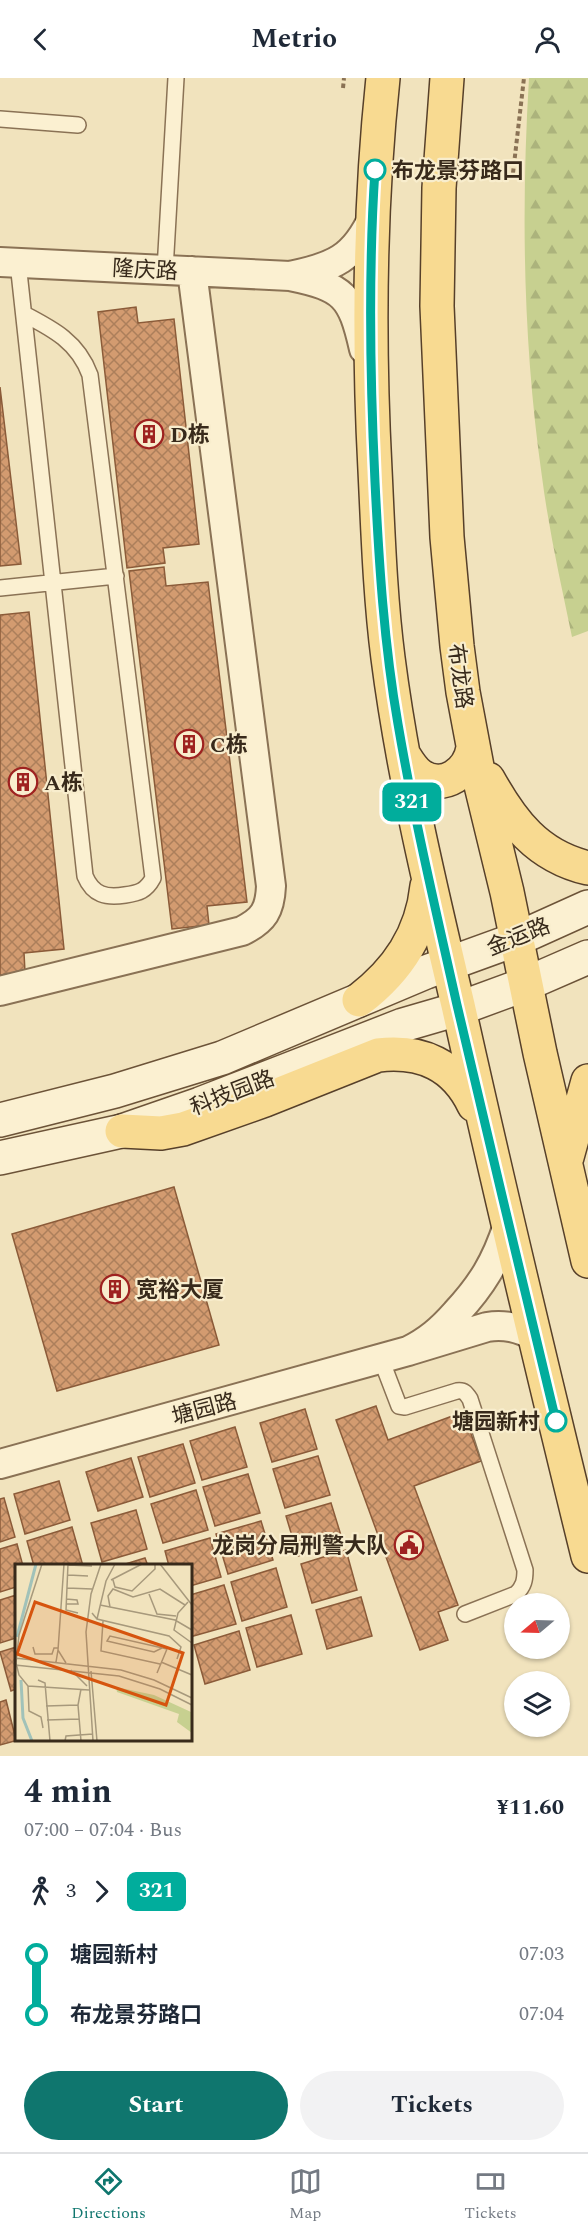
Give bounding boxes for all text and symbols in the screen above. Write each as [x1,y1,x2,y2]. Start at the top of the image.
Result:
text: Metrio [251,18,337,60]
icon: back [24,23,57,56]
icon: person [531,23,564,56]
place label: 布龙景芬路口 [392,155,524,188]
marker: 布龙景芬路口 [364,159,386,181]
street label: 隆庆路 [111,252,179,289]
building icon: D栋 [133,418,165,450]
place label: D栋 [170,419,210,452]
street label: 布龙路 [439,641,480,711]
building icon: C栋 [173,728,205,760]
place label: C栋 [210,729,248,762]
building icon: A栋 [7,766,39,798]
place label: A栋 [44,767,83,800]
line badge: 321 [378,782,446,822]
text: 321 [394,786,430,818]
street label: 金运路 [482,910,555,965]
street label: 科技园路 [186,1062,280,1125]
building icon: 宽裕大厦 [99,1273,131,1305]
place label: 宽裕大厦 [136,1274,224,1307]
street label: 塘园路 [168,1385,241,1434]
place label: 塘园新村 [452,1406,540,1439]
marker: 塘园新村 [545,1410,567,1432]
public building icon: 龙岗分局刑警大队 [393,1529,425,1561]
place label: 龙岗分局刑警大队 [212,1530,388,1563]
inset map [15,1564,192,1741]
north arrow [504,1593,570,1659]
map controls [504,1593,570,1737]
button: layers [504,1671,570,1737]
text: 4 min [24,1767,112,1817]
text: ¥11.60 [496,1791,564,1824]
text: 07:00 – 07:04 · Bus [24,1815,182,1845]
icon: walk [24,1875,57,1908]
icon: forward [85,1875,118,1908]
text: 321 [139,1875,174,1907]
text: 3 [66,1876,76,1906]
text: 塘园新村 [70,1939,158,1972]
text: 07:03 [519,1939,564,1969]
text: 布龙景芬路口 [70,1999,202,2032]
text: 07:04 [519,1999,564,2029]
button: Start [24,2071,288,2140]
button: Tickets [300,2071,564,2140]
tab: Directions [71,2165,146,2225]
tab: Map [289,2165,322,2225]
tab: Tickets [464,2165,517,2225]

